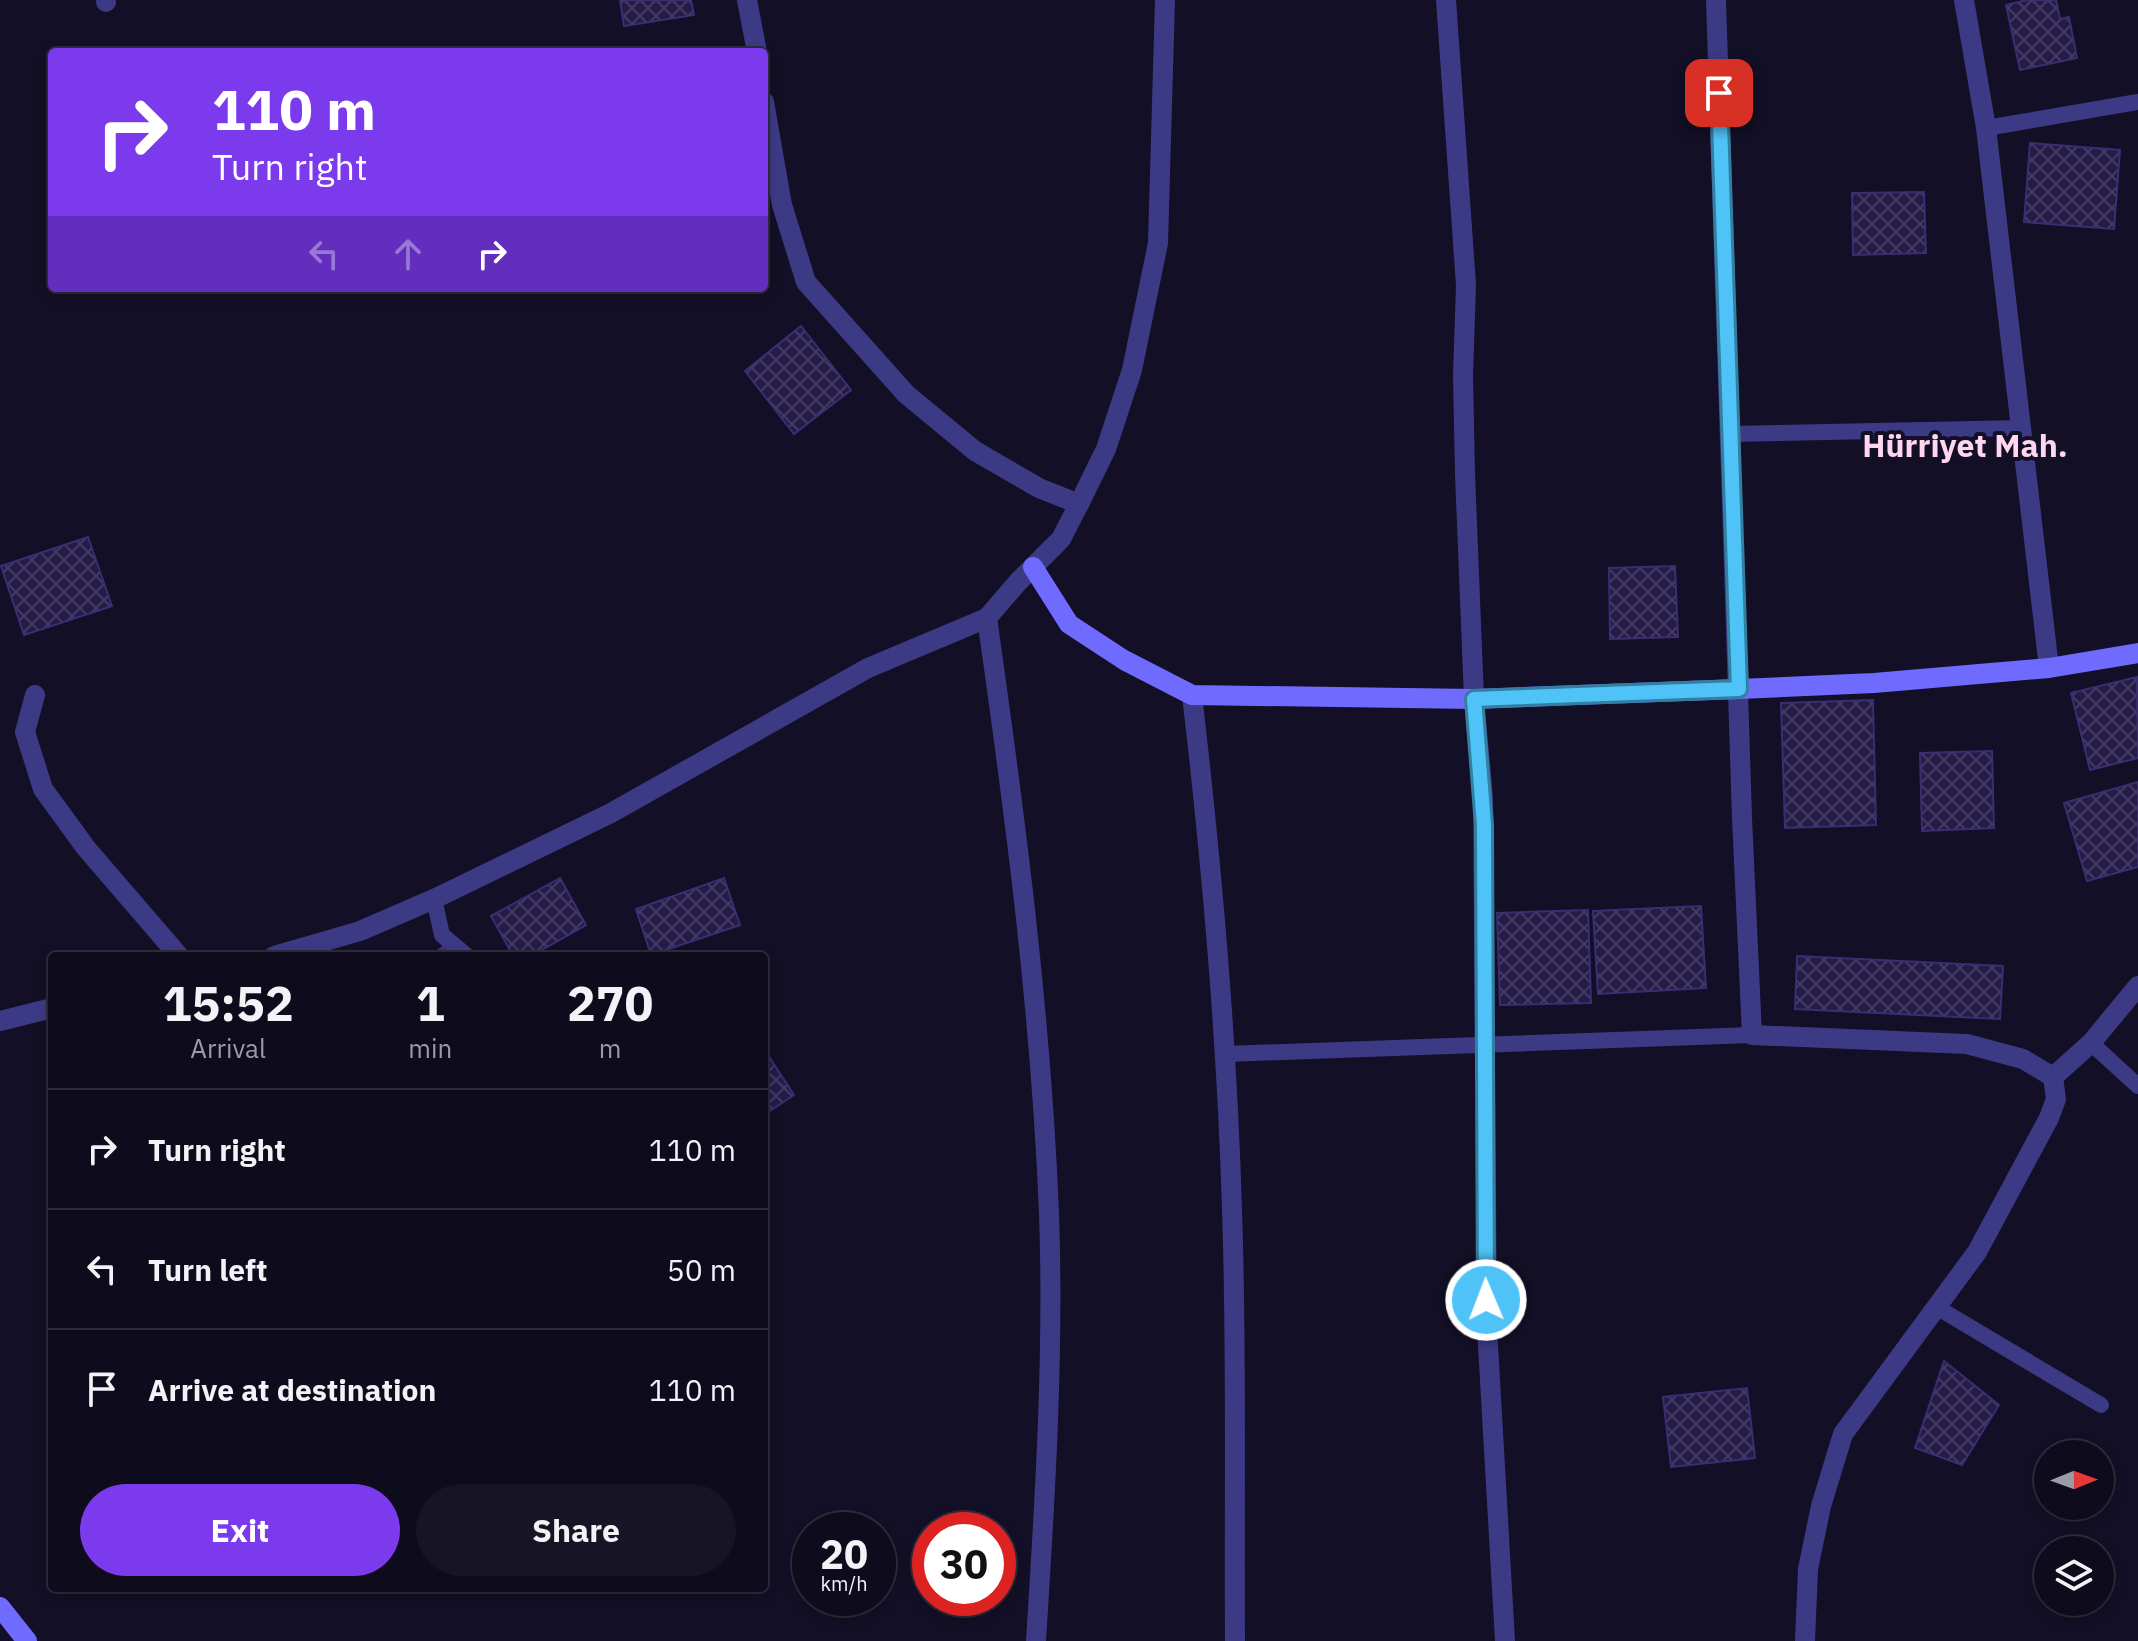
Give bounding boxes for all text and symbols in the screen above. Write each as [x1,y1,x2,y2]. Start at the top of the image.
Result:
pin [1685,59,1753,127]
icon: arrive [1697,71,1741,115]
text: 110 m [212,73,376,145]
icon: right [80,80,184,184]
text: Turn right [212,143,368,190]
icon: left [302,232,346,276]
icon: ahead [386,232,430,276]
icon: right [470,232,514,276]
district label: Hürriyet Mah. [1862,424,2068,466]
text: 15:52 [163,972,294,1034]
text: 1 [416,972,445,1034]
text: 270 [567,972,653,1034]
text: Arrival [190,1031,266,1065]
text: min [408,1031,452,1065]
text: m [599,1031,621,1065]
icon: right [80,1127,124,1171]
text: Turn right [148,1130,286,1169]
text: 110 m [649,1130,736,1169]
icon: left [80,1247,124,1291]
text: Turn left [148,1250,267,1289]
text: 50 m [667,1250,736,1289]
position arrow [1444,1258,1528,1342]
icon: arrive [80,1367,124,1411]
text: Arrive at destination [148,1370,436,1409]
text: 110 m [649,1370,736,1409]
north arrow [2034,1440,2114,1520]
map controls [2034,1440,2114,1616]
button: Exit [80,1484,400,1576]
button: Share [416,1484,736,1576]
speed limit sign: 30 [912,1512,1016,1616]
text: 20 [820,1528,868,1580]
button: layers [2034,1536,2114,1616]
text: km/h [820,1570,868,1597]

